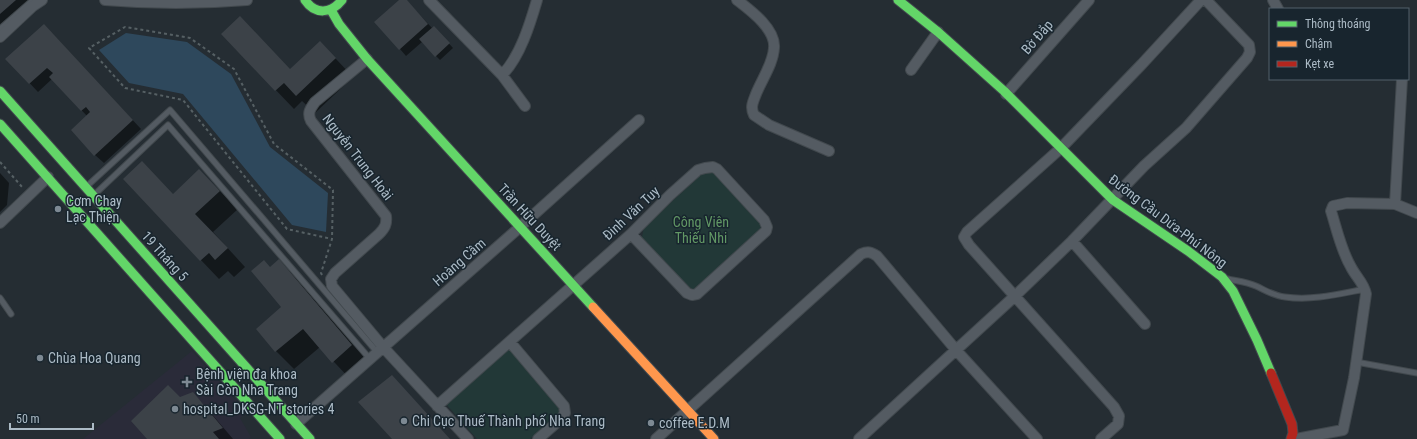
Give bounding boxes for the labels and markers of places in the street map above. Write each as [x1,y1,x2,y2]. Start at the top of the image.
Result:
place label: Cơm Chay Lạc Thiện [66,193,122,225]
marker: Cơm Chay Lạc Thiện [53,204,63,214]
place label: Chùa Hoa Quang [48,350,141,366]
marker: Chùa Hoa Quang [35,353,45,363]
place label: Bệnh viện đa khoa Sài Gòn Nha Trang [196,366,298,398]
marker: Bệnh viện đa khoa Sài Gòn Nha Trang [181,376,193,388]
place label: hospital_DKSG-NT stories 4 [183,401,334,417]
marker: hospital_DKSG-NT stories 4 [170,404,180,414]
place label: Chi Cục Thuế Thành phố Nha Trang [412,413,605,429]
place label: coffee E.D.M [659,415,730,431]
marker: Chi Cục Thuế Thành phố Nha Trang [399,416,409,426]
marker: coffee E.D.M [646,418,656,428]

